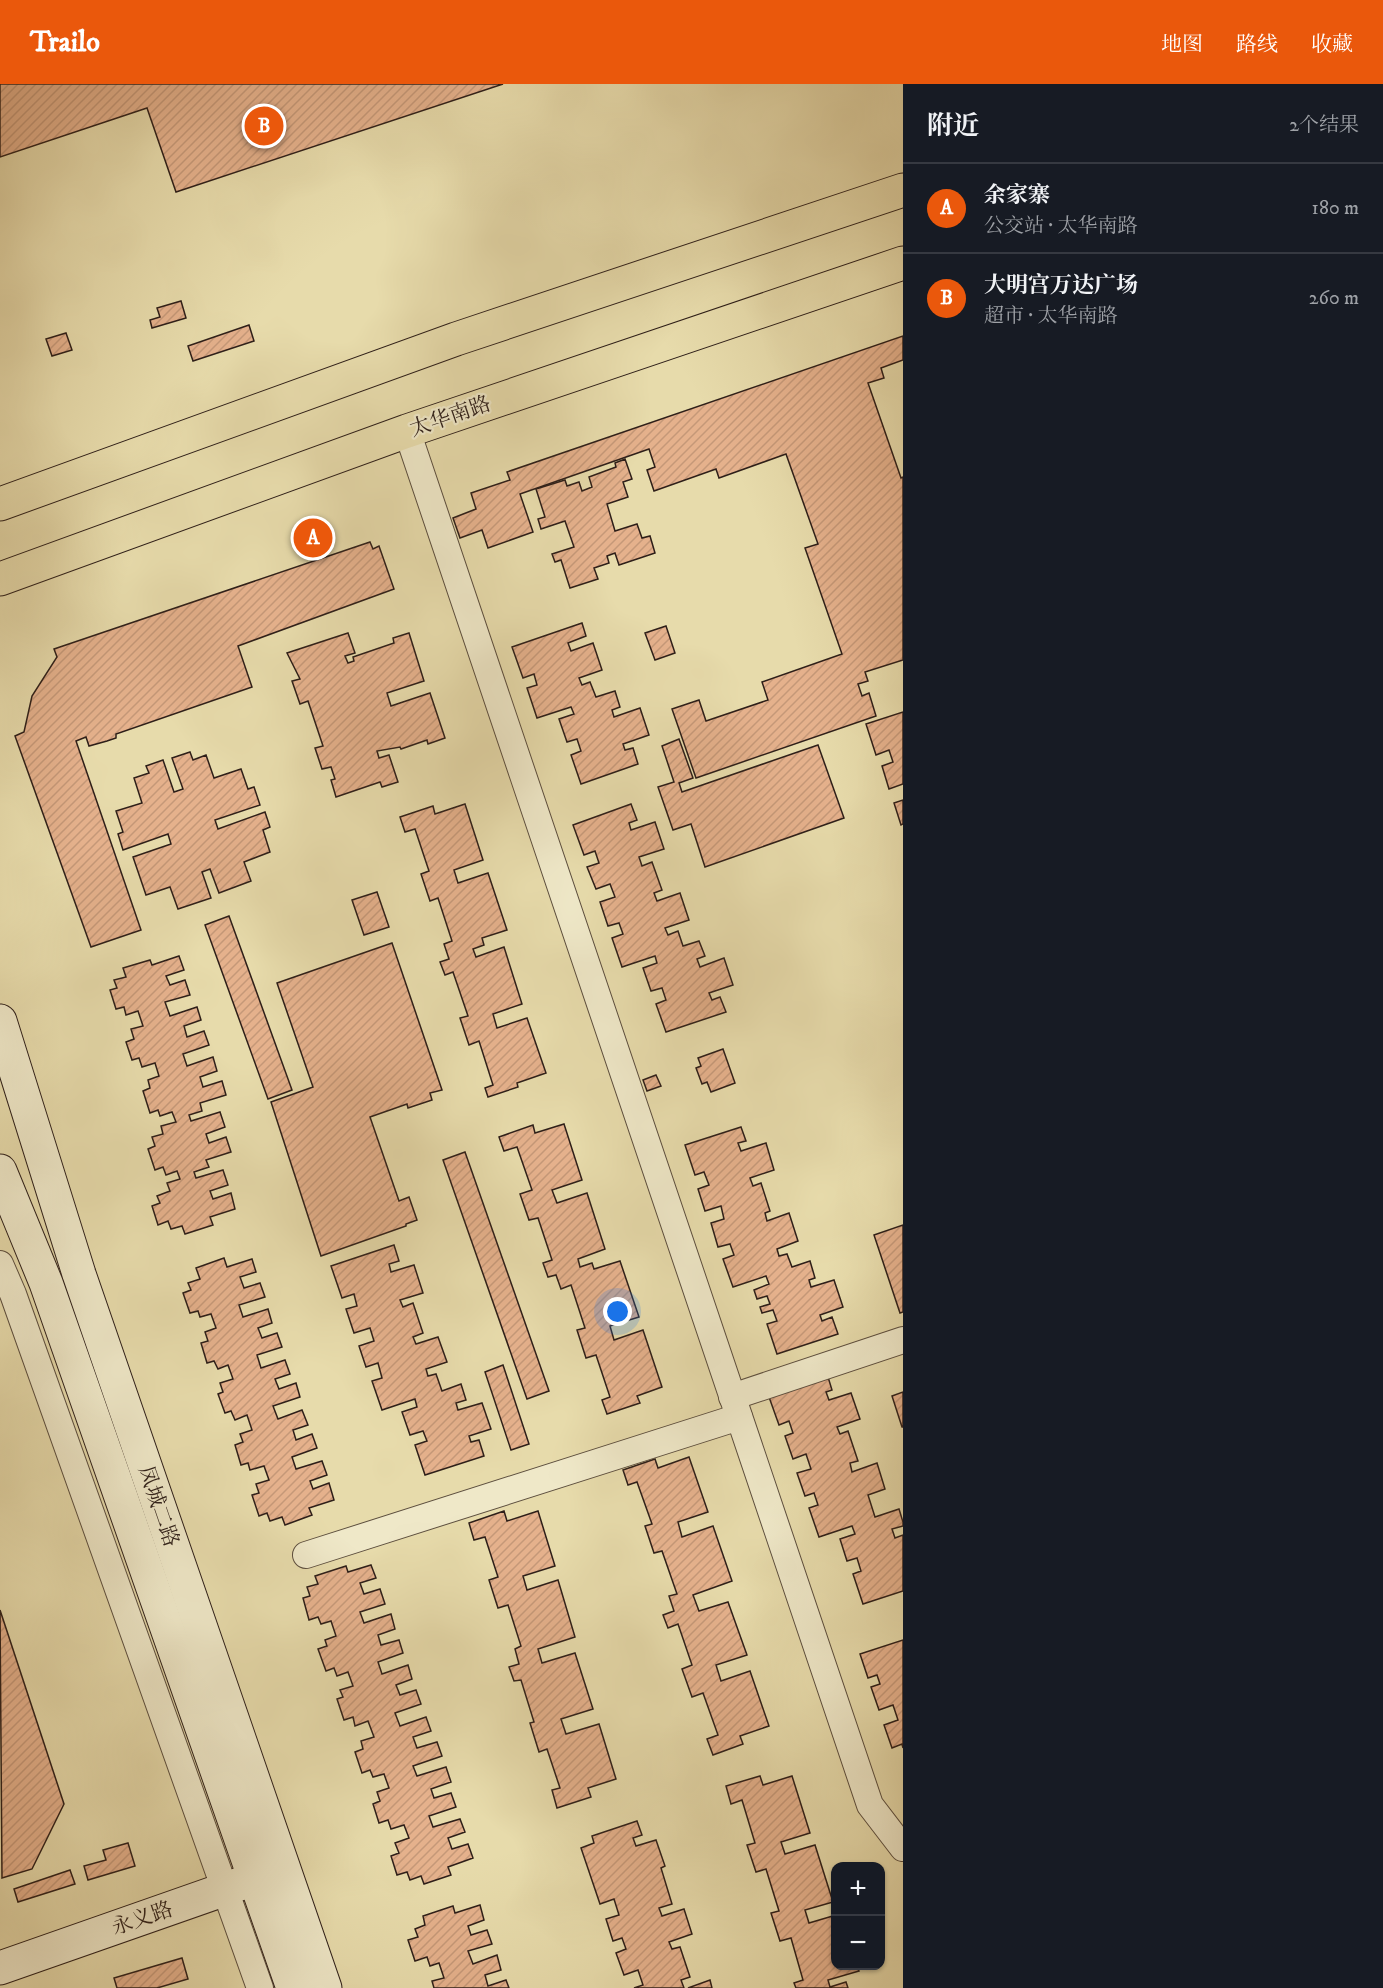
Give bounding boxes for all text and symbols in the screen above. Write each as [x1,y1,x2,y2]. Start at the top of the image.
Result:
text: Trailo [30,25,100,60]
text: 地图 [1161,32,1203,58]
text: 路线 [1236,32,1278,58]
text: 收藏 [1311,32,1353,58]
pin: B [244,104,284,148]
text: 附近 [927,110,979,143]
text: 2个结果 [1289,113,1359,138]
text: 余家寨 [984,182,1050,209]
text: A [940,196,953,221]
text: 180 m [1312,196,1359,221]
text: 公交站 · 太华南路 [984,214,1137,239]
text: 大明宫万达广场 [984,272,1138,299]
text: B [940,286,953,311]
text: 260 m [1309,286,1359,311]
text: 超市 · 太华南路 [984,304,1117,329]
street label: 太华南路 [406,391,494,443]
pin: A [294,516,332,560]
your location [603,1297,632,1326]
street label: 凤城二路 [132,1462,184,1550]
map controls [831,1862,885,1970]
button: + [831,1862,885,1916]
street label: 永义路 [108,1896,176,1941]
button: − [831,1916,885,1970]

